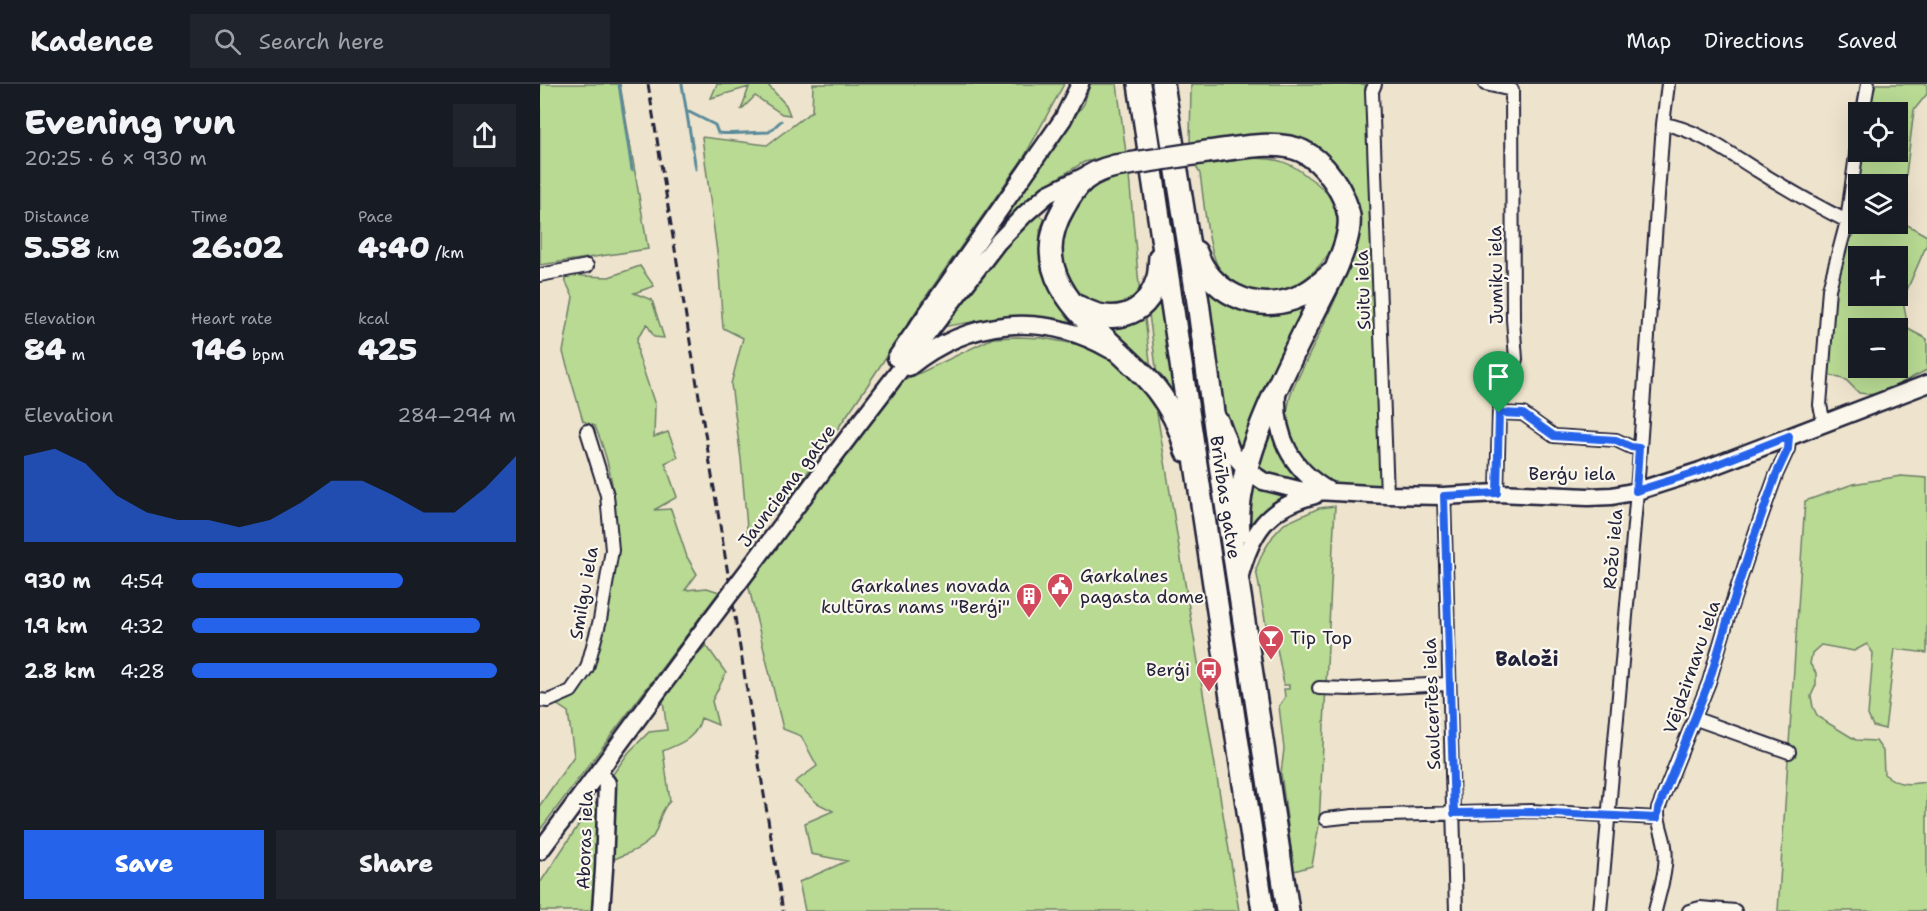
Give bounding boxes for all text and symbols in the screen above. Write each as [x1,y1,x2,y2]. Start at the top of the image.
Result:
search box [190,14,610,68]
text: Kadence [30,22,154,60]
icon: search [211,25,244,58]
text: Search here [259,27,385,56]
text: Map [1626,27,1671,55]
text: Directions [1704,27,1804,55]
text: Saved [1837,27,1897,55]
text: Evening run [24,100,235,145]
map controls [1848,102,1908,378]
button: locate [1848,102,1908,162]
button: share [453,104,516,167]
text: 20:25 · 6 × 930 m [24,145,207,171]
button: layers [1848,174,1908,234]
text: Distance [24,206,90,227]
text: Time [191,206,228,227]
text: Pace [358,206,393,227]
street label: Jumiķu iela [1483,225,1509,325]
text: 5.58 [24,227,91,268]
text: 26:02 [191,227,283,268]
text: 4:40 [358,227,430,268]
text: km [91,242,119,263]
text: /km [430,242,464,263]
button: + [1848,246,1908,306]
street label: Suitu iela [1350,250,1376,330]
text: Elevation [24,308,96,329]
text: Heart rate [191,308,273,329]
text: kcal [358,308,389,329]
button: − [1848,318,1908,378]
text: 84 [24,329,66,370]
text: 146 [191,329,247,370]
text: 425 [358,329,417,370]
text: m [66,344,85,365]
text: bpm [247,344,284,365]
pin [1473,351,1524,413]
icon: arrive [1482,360,1515,393]
text: Elevation [24,402,114,428]
text: 284–294 m [397,402,516,428]
street label: Jaunciema gatve [733,420,841,552]
street label: Brīvības gatve [1204,434,1246,561]
street label: Berģu iela [1529,462,1615,486]
street label: Rožu iela [1598,508,1628,590]
street label: Smilgu iela [564,545,604,641]
place label: Garkalnes pagasta dome [1080,564,1204,609]
text: 930 m [24,568,91,594]
text: 4:54 [120,568,164,594]
public building icon: Garkalnes pagasta dome [1045,571,1075,609]
place label: Garkalnes novada kultūras nams "Berģi" [821,574,1010,619]
building icon: Garkalnes novada kultūras nams "Berģi" [1014,581,1044,619]
street label: Vējdzirnavu iela [1658,597,1726,737]
text: 1.9 km [24,613,87,639]
text: 4:32 [120,613,164,639]
bar icon: Tip Top [1256,623,1286,661]
place label: Tip Top [1290,626,1352,650]
street label: Saulcerītes iela [1418,638,1446,770]
district label: Baloži [1495,646,1559,672]
bus stop icon: Berģi [1194,655,1224,693]
text: 2.8 km [24,658,95,684]
text: 4:28 [120,658,165,684]
place label: Berģi [1146,658,1190,682]
street label: Aboras iela [571,790,599,890]
button: Save [24,830,264,899]
button: Share [276,830,516,899]

